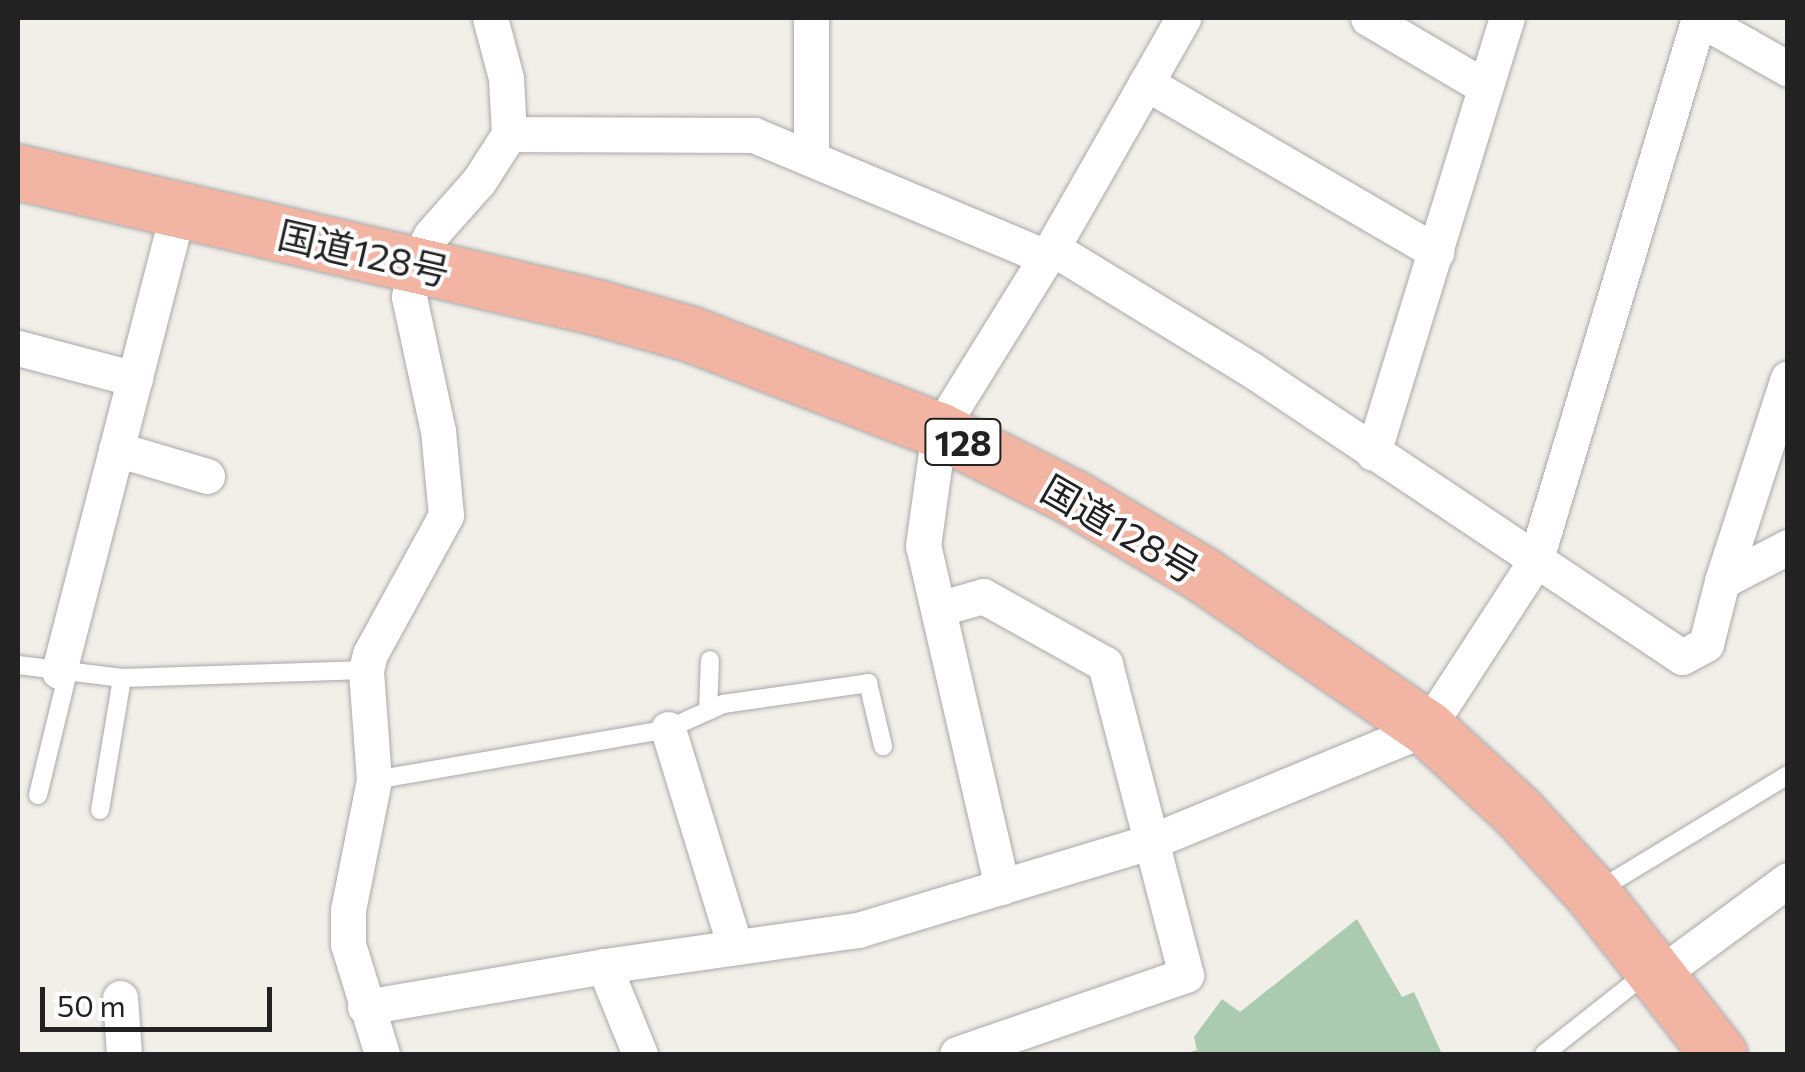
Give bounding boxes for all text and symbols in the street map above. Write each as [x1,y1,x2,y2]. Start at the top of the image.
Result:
street label: 国道128号 [274,210,454,294]
road number: 128 [923,412,1003,472]
street label: 国道128号 [1034,465,1208,591]
scale bar [45,967,278,1029]
text: 50 m [57,986,126,1023]

